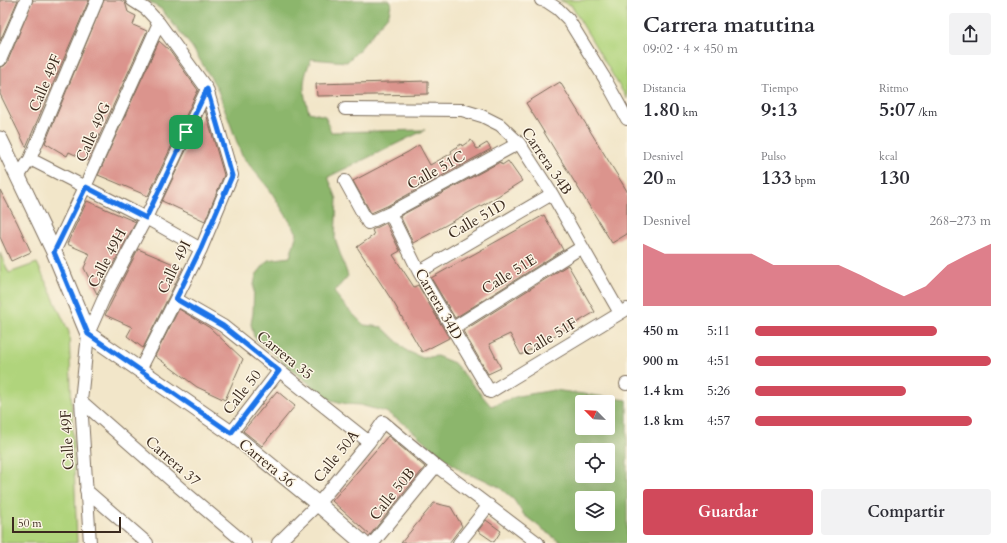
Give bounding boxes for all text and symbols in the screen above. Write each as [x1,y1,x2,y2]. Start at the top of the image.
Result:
text: Carrera matutina [643,10,815,40]
button: share [949,13,991,55]
text: 09:02 · 4 × 450 m [643,40,738,58]
street label: Calle 49F [24,51,66,115]
text: Distancia [643,81,686,96]
text: Tiempo [761,81,798,96]
text: Ritmo [879,81,908,96]
text: 1.80 [643,96,680,123]
text: 9:13 [761,96,798,123]
text: 5:07 [879,96,916,123]
street label: Calle 49G [71,99,115,165]
text: km [680,105,698,120]
text: /km [916,105,937,120]
pin [169,115,203,149]
icon: arrive [175,121,197,143]
street label: Carrera 34B [517,123,577,199]
street label: Calle 51C [403,146,469,194]
text: Desnivel [643,149,683,164]
text: Pulso [761,149,786,164]
text: kcal [879,149,897,164]
text: 20 [643,164,664,191]
text: 133 [761,164,792,191]
text: 130 [879,164,910,191]
text: m [664,173,676,188]
text: bpm [792,173,816,188]
street label: Calle 51D [444,194,510,244]
text: Desnivel [643,212,691,230]
text: 268–273 m [929,212,991,230]
street label: Calle 49H [83,225,131,291]
street label: Calle 49I [153,237,195,297]
street label: Calle 51E [478,249,540,299]
street label: Carrera 34D [411,265,467,343]
street label: Calle 51F [519,313,581,361]
text: 450 m [643,322,678,340]
text: 5:11 [707,322,730,340]
street label: Carrera 35 [253,326,317,384]
text: 900 m [643,352,678,370]
text: 4:51 [707,352,730,370]
street label: Calle 50 [218,365,266,419]
text: 1.4 km [643,382,684,400]
text: 5:26 [707,382,730,400]
north arrow [575,395,615,435]
map controls [575,395,615,531]
street label: Calle 49F [55,409,79,471]
text: 1.8 km [643,412,684,430]
text: 4:57 [707,412,730,430]
street label: Calle 50A [309,425,364,487]
street label: Carrera 37 [141,431,205,491]
street label: Carrera 36 [235,434,300,492]
button: locate [575,443,615,483]
street label: Calle 50B [365,464,419,524]
button: Guardar [643,489,813,535]
button: Compartir [821,489,991,535]
button: layers [575,491,615,531]
scale bar [12,515,121,534]
text: 50 m [18,516,42,531]

